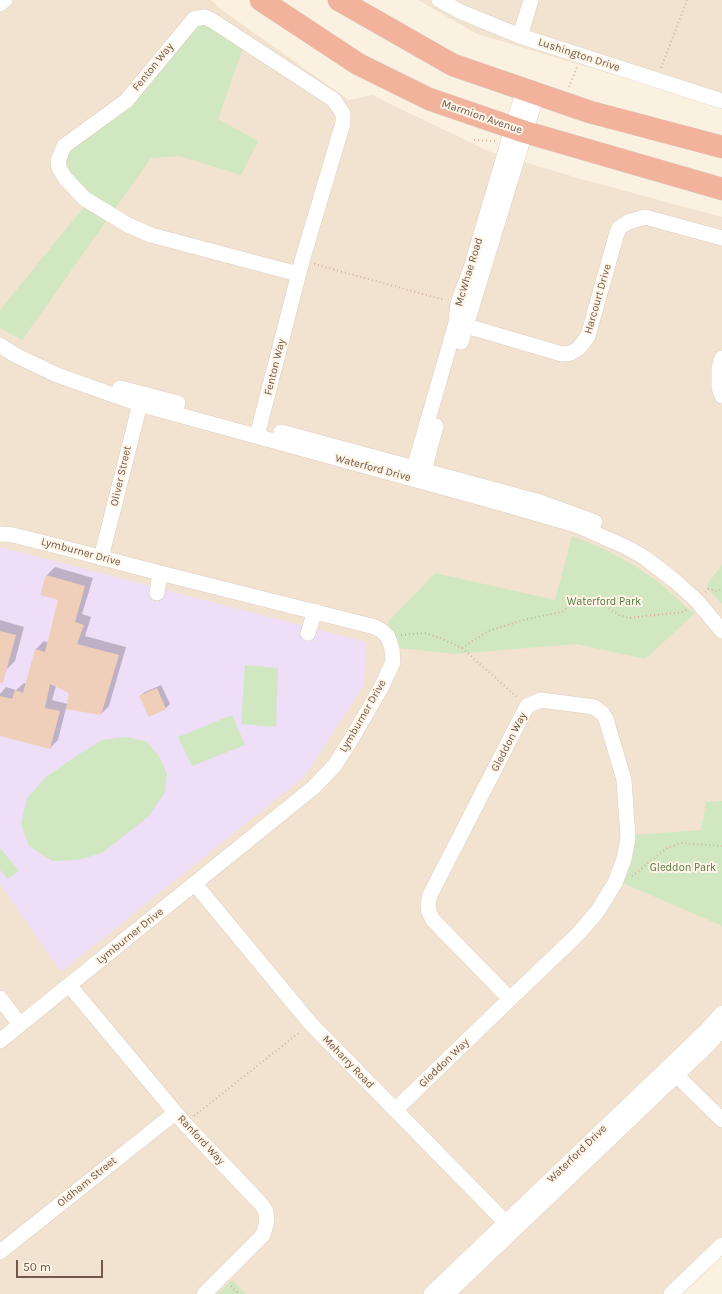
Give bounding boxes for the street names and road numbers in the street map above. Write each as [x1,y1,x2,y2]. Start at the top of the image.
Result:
street label: Lushington Drive [536,36,622,74]
street label: Fenton Way [130,40,176,94]
street label: Marmion Avenue [440,97,524,137]
street label: McWhae Road [452,236,486,308]
street label: Harcourt Drive [582,263,614,335]
street label: Fenton Way [262,337,288,397]
street label: Oliver Street [108,445,134,507]
street label: Waterford Drive [334,452,412,484]
street label: Lymburner Drive [40,535,122,569]
street label: Lymburner Drive [337,677,389,755]
street label: Gleddon Way [488,710,530,774]
street label: Lymburner Drive [94,905,166,967]
street label: Meharry Road [319,1033,377,1091]
street label: Gleddon Way [416,1036,472,1090]
street label: Ranford Way [175,1112,227,1168]
street label: Waterford Drive [544,1122,610,1186]
street label: Oldham Street [55,1154,119,1210]

